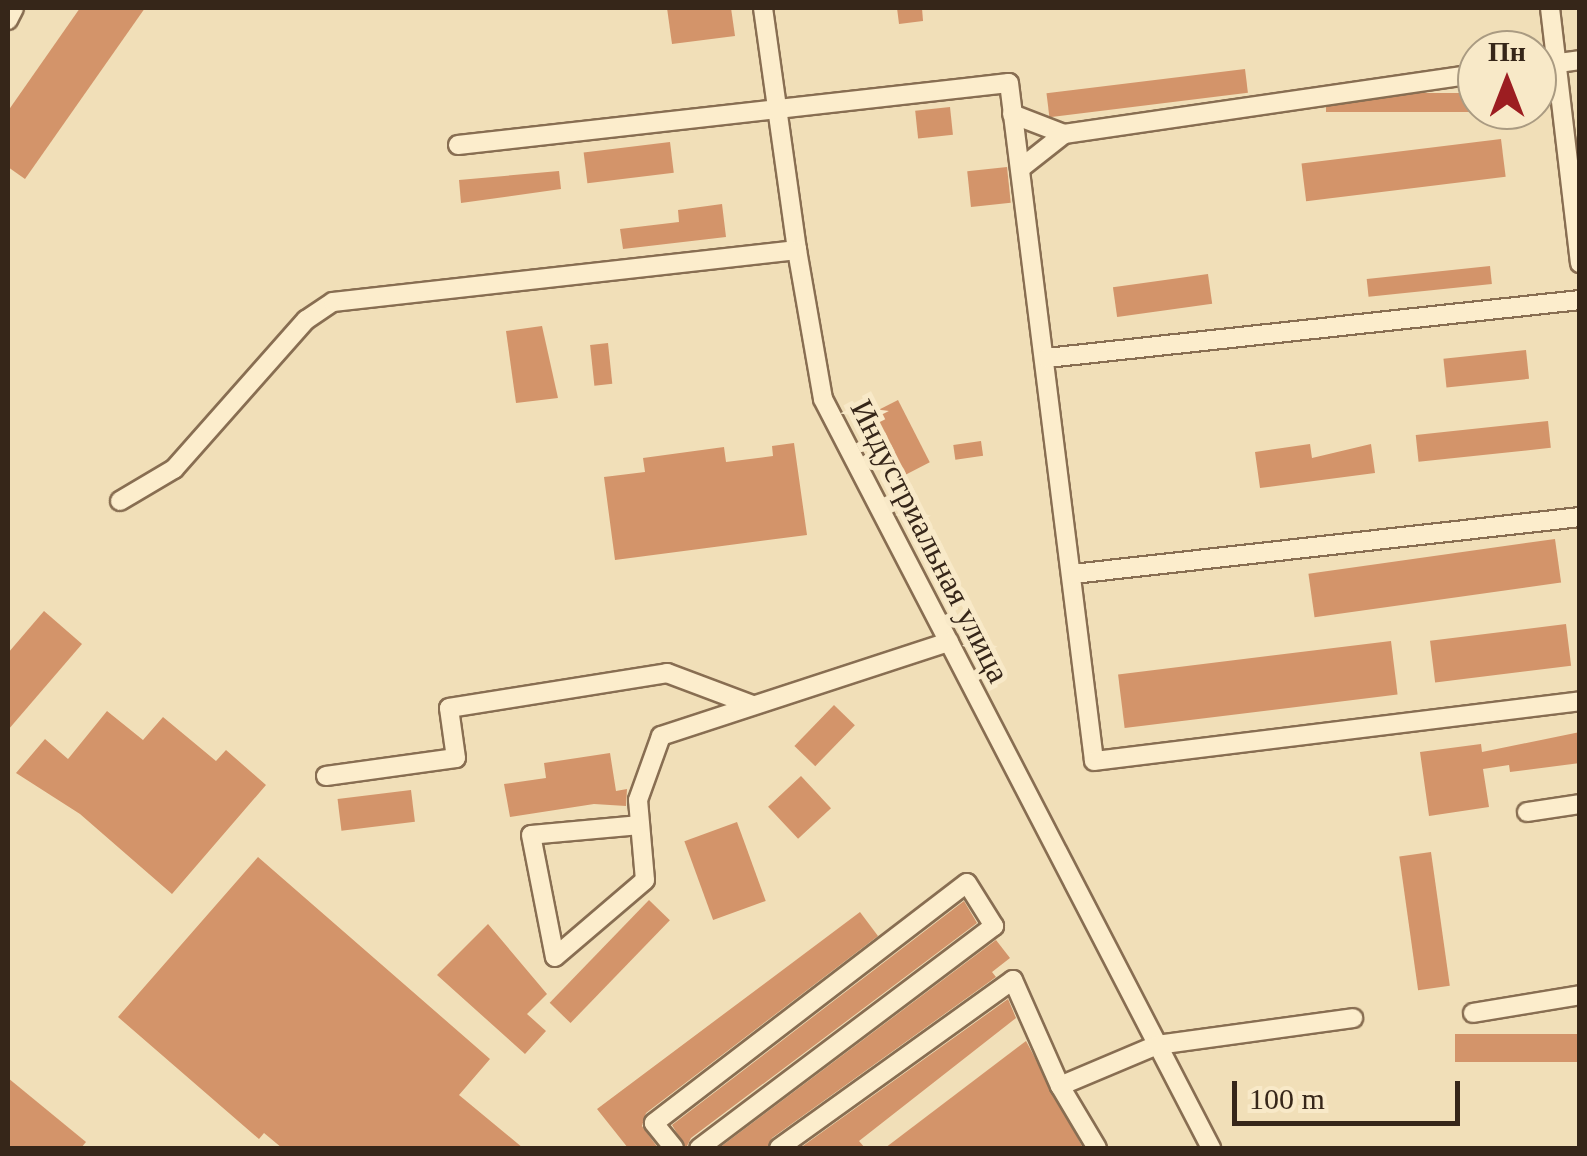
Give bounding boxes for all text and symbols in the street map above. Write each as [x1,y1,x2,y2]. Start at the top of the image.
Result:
north arrow [1457,30,1557,130]
text: Пн [1488,36,1526,67]
street label: Индустриальная улица [842,393,1018,689]
scale bar [1237,1061,1464,1123]
text: 100 m [1249,1082,1325,1115]

